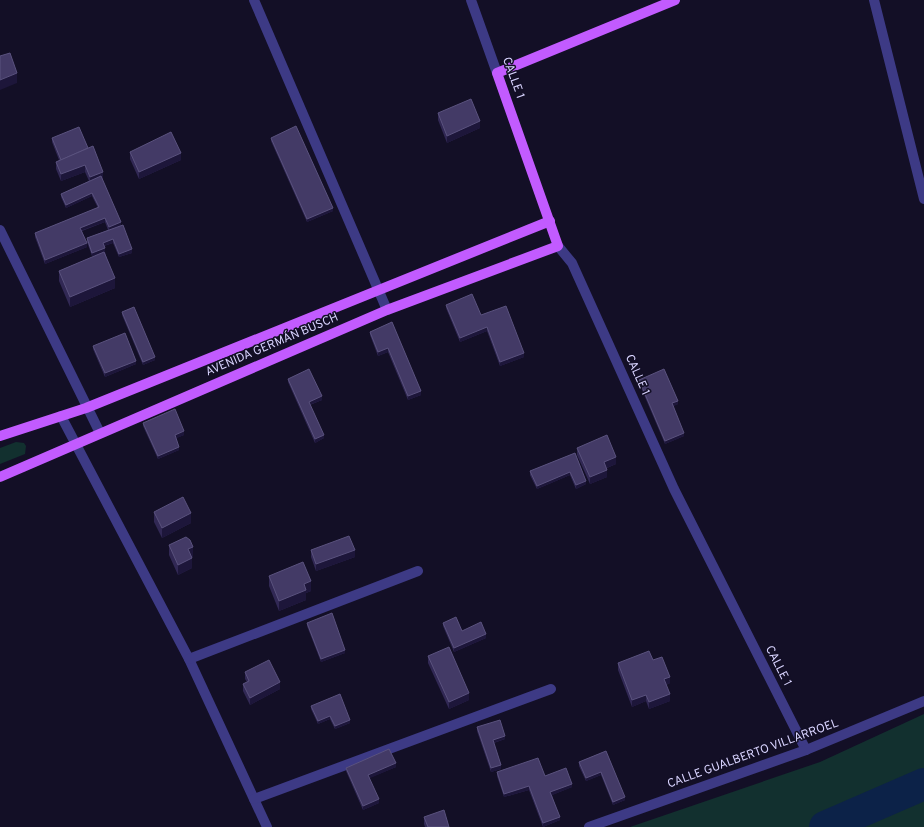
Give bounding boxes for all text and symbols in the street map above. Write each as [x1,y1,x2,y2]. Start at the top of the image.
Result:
street label: CALLE 1 [498,55,528,101]
street label: AVENIDA GERMÁN BUSCH [203,310,341,380]
street label: CALLE 1 [621,352,653,398]
street label: CALLE 1 [761,643,795,689]
street label: CALLE GUALBERTO VILLARROEL [665,715,841,792]

